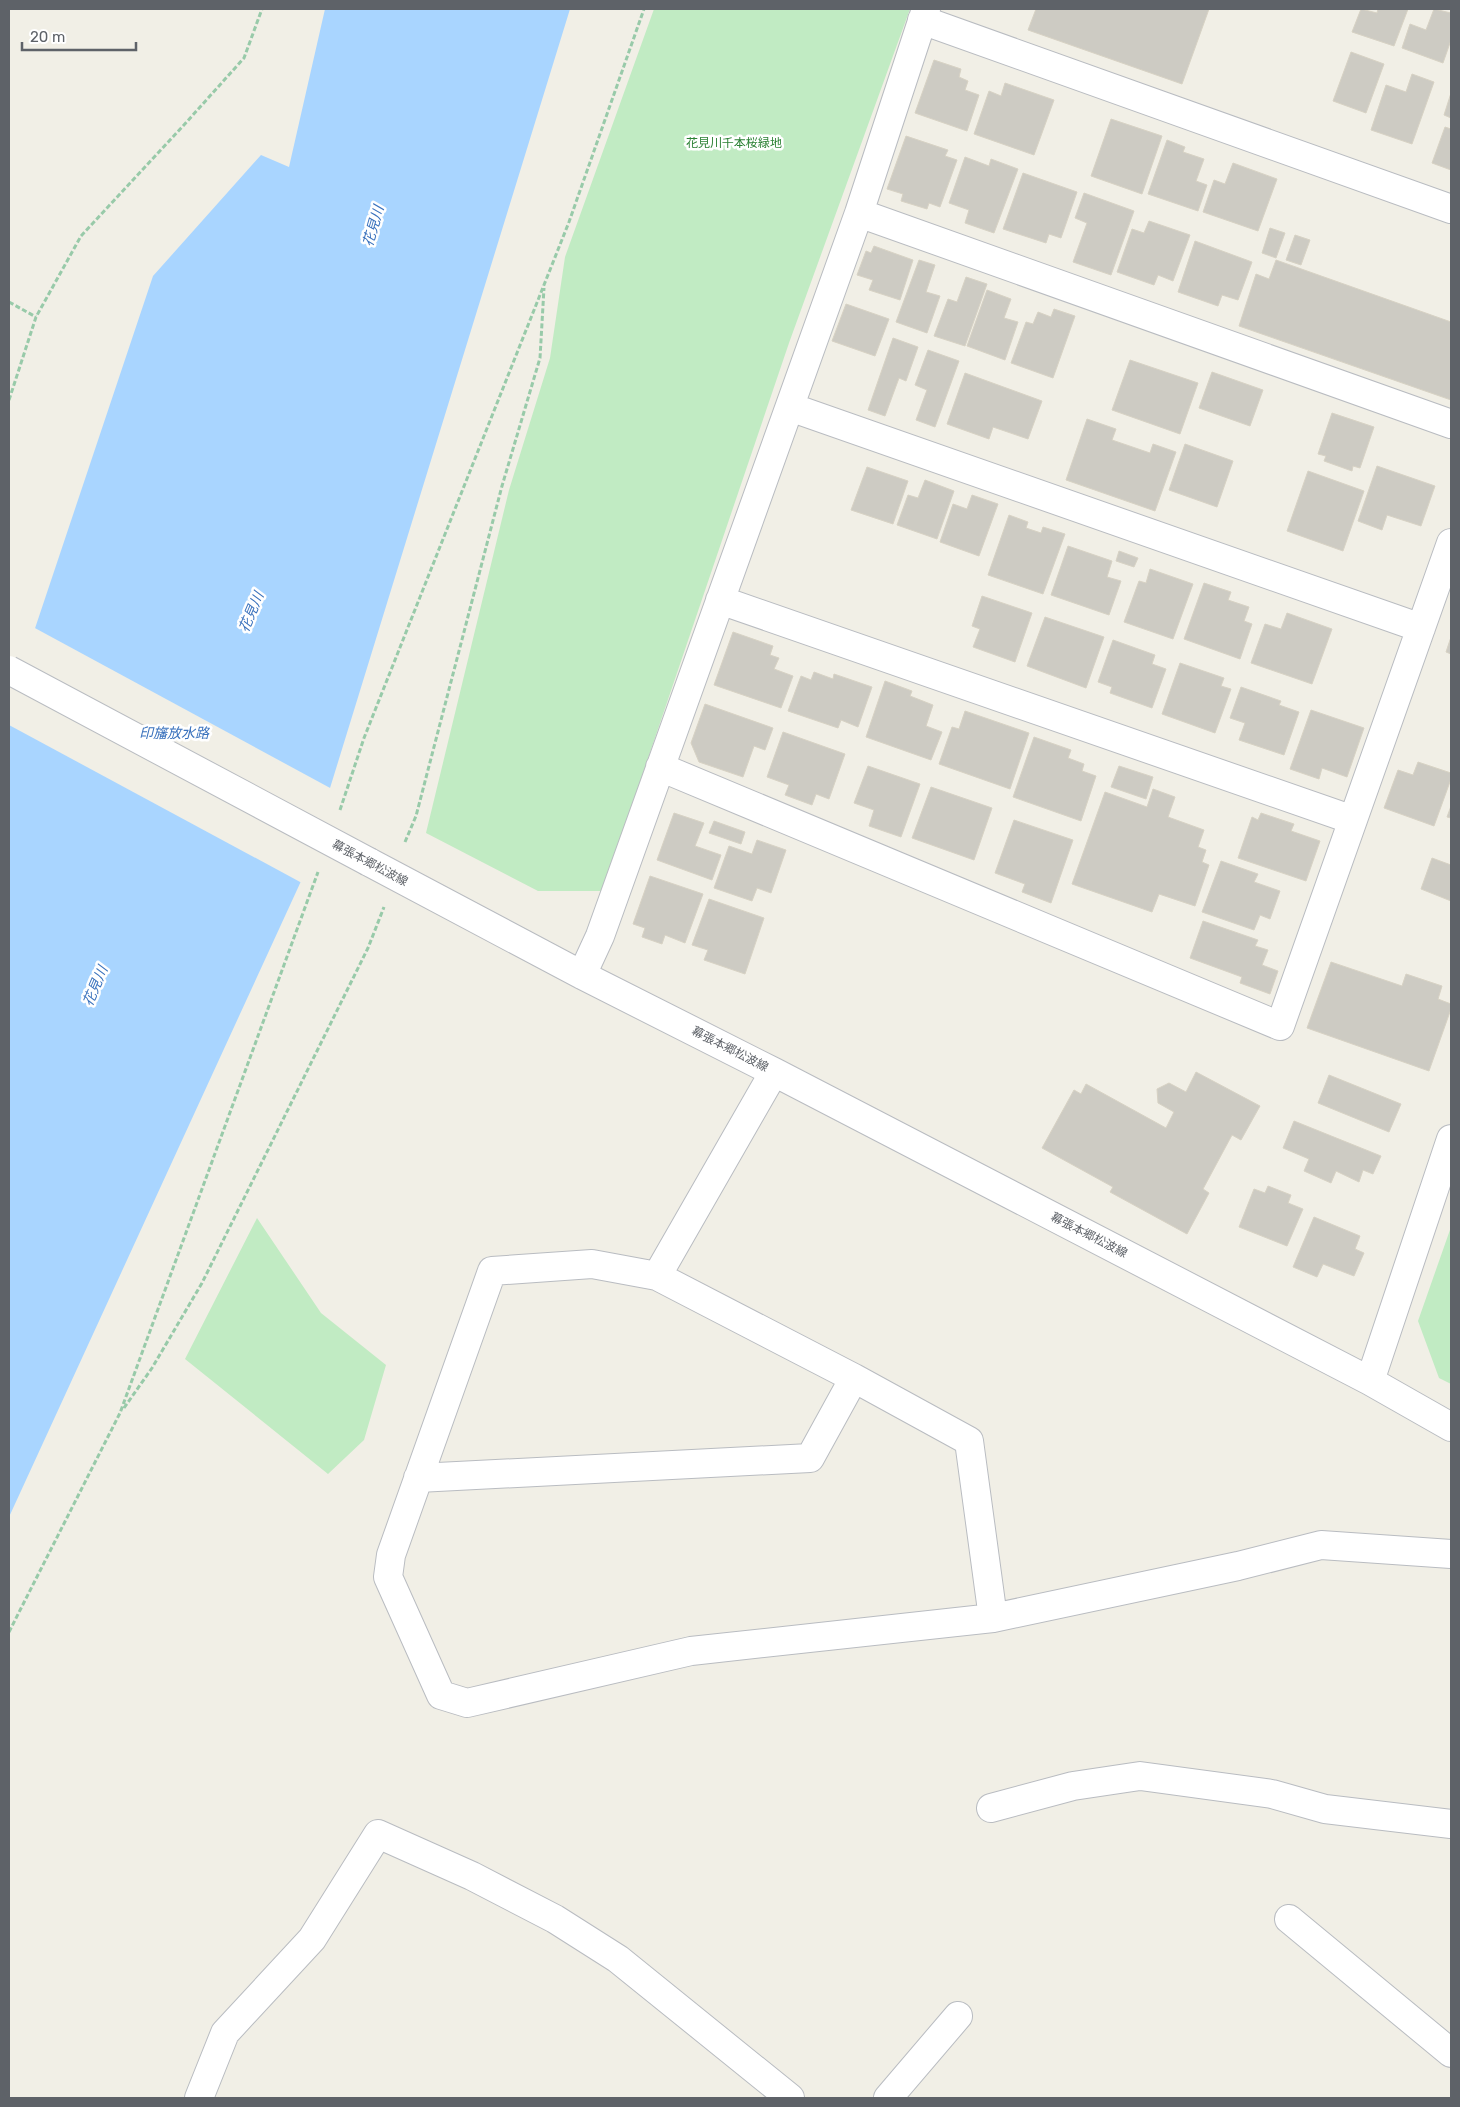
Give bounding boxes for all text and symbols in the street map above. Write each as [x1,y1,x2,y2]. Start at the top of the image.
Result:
scale bar [22,20,136,52]
text: 20 m [30,28,65,46]
park label: 花見川千本桜緑地 [686,136,782,150]
water label: 花見川 [360,202,388,249]
water label: 花見川 [235,588,268,635]
water label: 印旛放水路 [139,725,210,742]
street label: 幕張本郷松波線 [330,837,410,889]
water label: 花見川 [79,962,112,1009]
street label: 幕張本郷松波線 [689,1024,771,1074]
street label: 幕張本郷松波線 [1048,1210,1130,1260]

